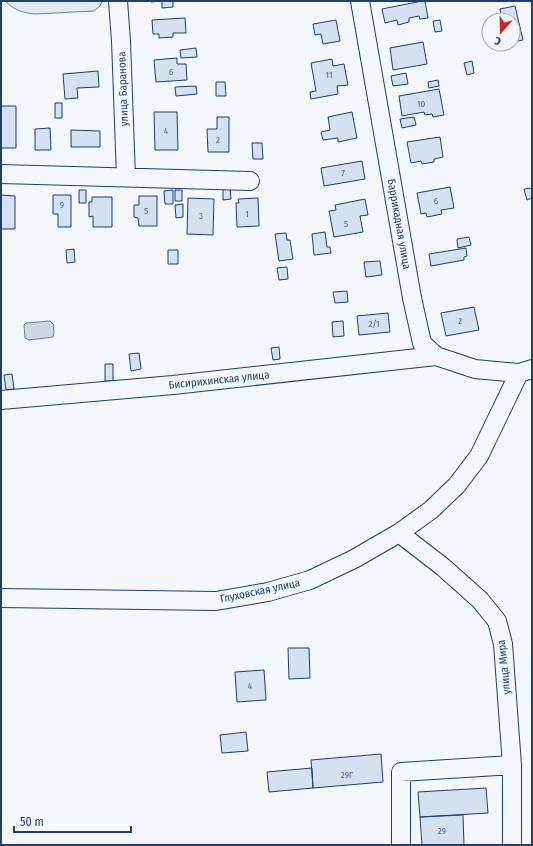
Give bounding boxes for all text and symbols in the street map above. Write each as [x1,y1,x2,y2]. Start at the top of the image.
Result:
north arrow [481,12,521,52]
text: С [493,34,503,48]
street label: улица Баранова [115,51,131,127]
house number: 6 [169,67,174,77]
house number: 11 [326,70,332,80]
house number: 10 [417,99,425,109]
house number: 4 [164,126,169,136]
house number: 2 [216,135,220,145]
house number: 7 [341,168,345,178]
street label: Баррикадная улица [385,178,413,270]
house number: 6 [434,196,439,206]
house number: 9 [60,200,64,210]
house number: 5 [144,206,148,216]
house number: 1 [245,209,249,219]
house number: 3 [199,211,203,221]
house number: 5 [344,219,348,229]
house number: 2 [458,316,462,326]
house number: 2/1 [368,319,380,329]
street label: Бисирихинская улица [168,368,270,392]
street label: Глуховская улица [219,576,301,606]
street label: улица Мира [495,639,513,695]
house number: 4 [248,681,253,691]
house number: 29Г [341,770,354,780]
scale bar [14,808,131,834]
text: 50 m [20,815,44,829]
house number: 29 [438,826,446,836]

